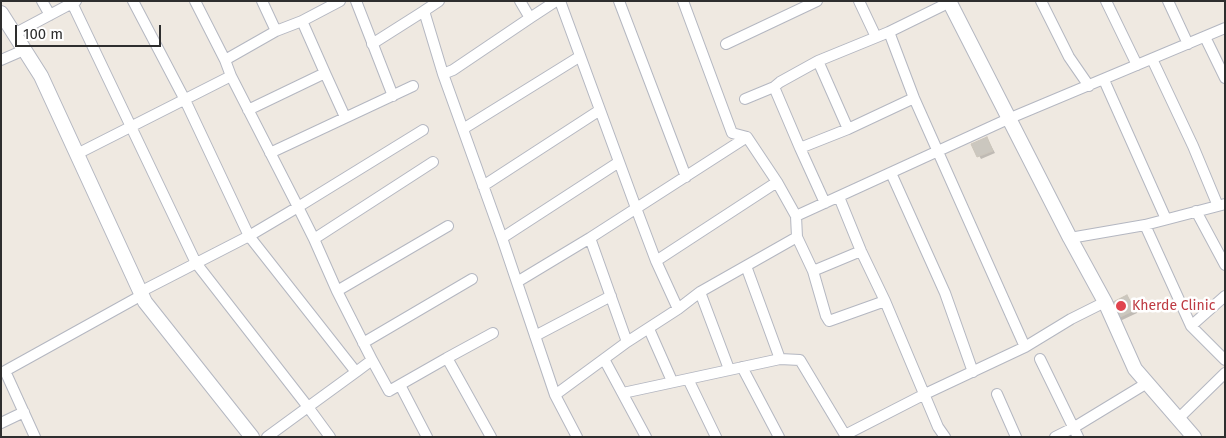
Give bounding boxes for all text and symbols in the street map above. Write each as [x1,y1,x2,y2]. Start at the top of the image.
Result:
scale bar [18,15,164,47]
text: 100 m [23,25,63,43]
place label: Kherde Clinic [1132,298,1215,314]
marker: Kherde Clinic [1114,299,1128,313]

